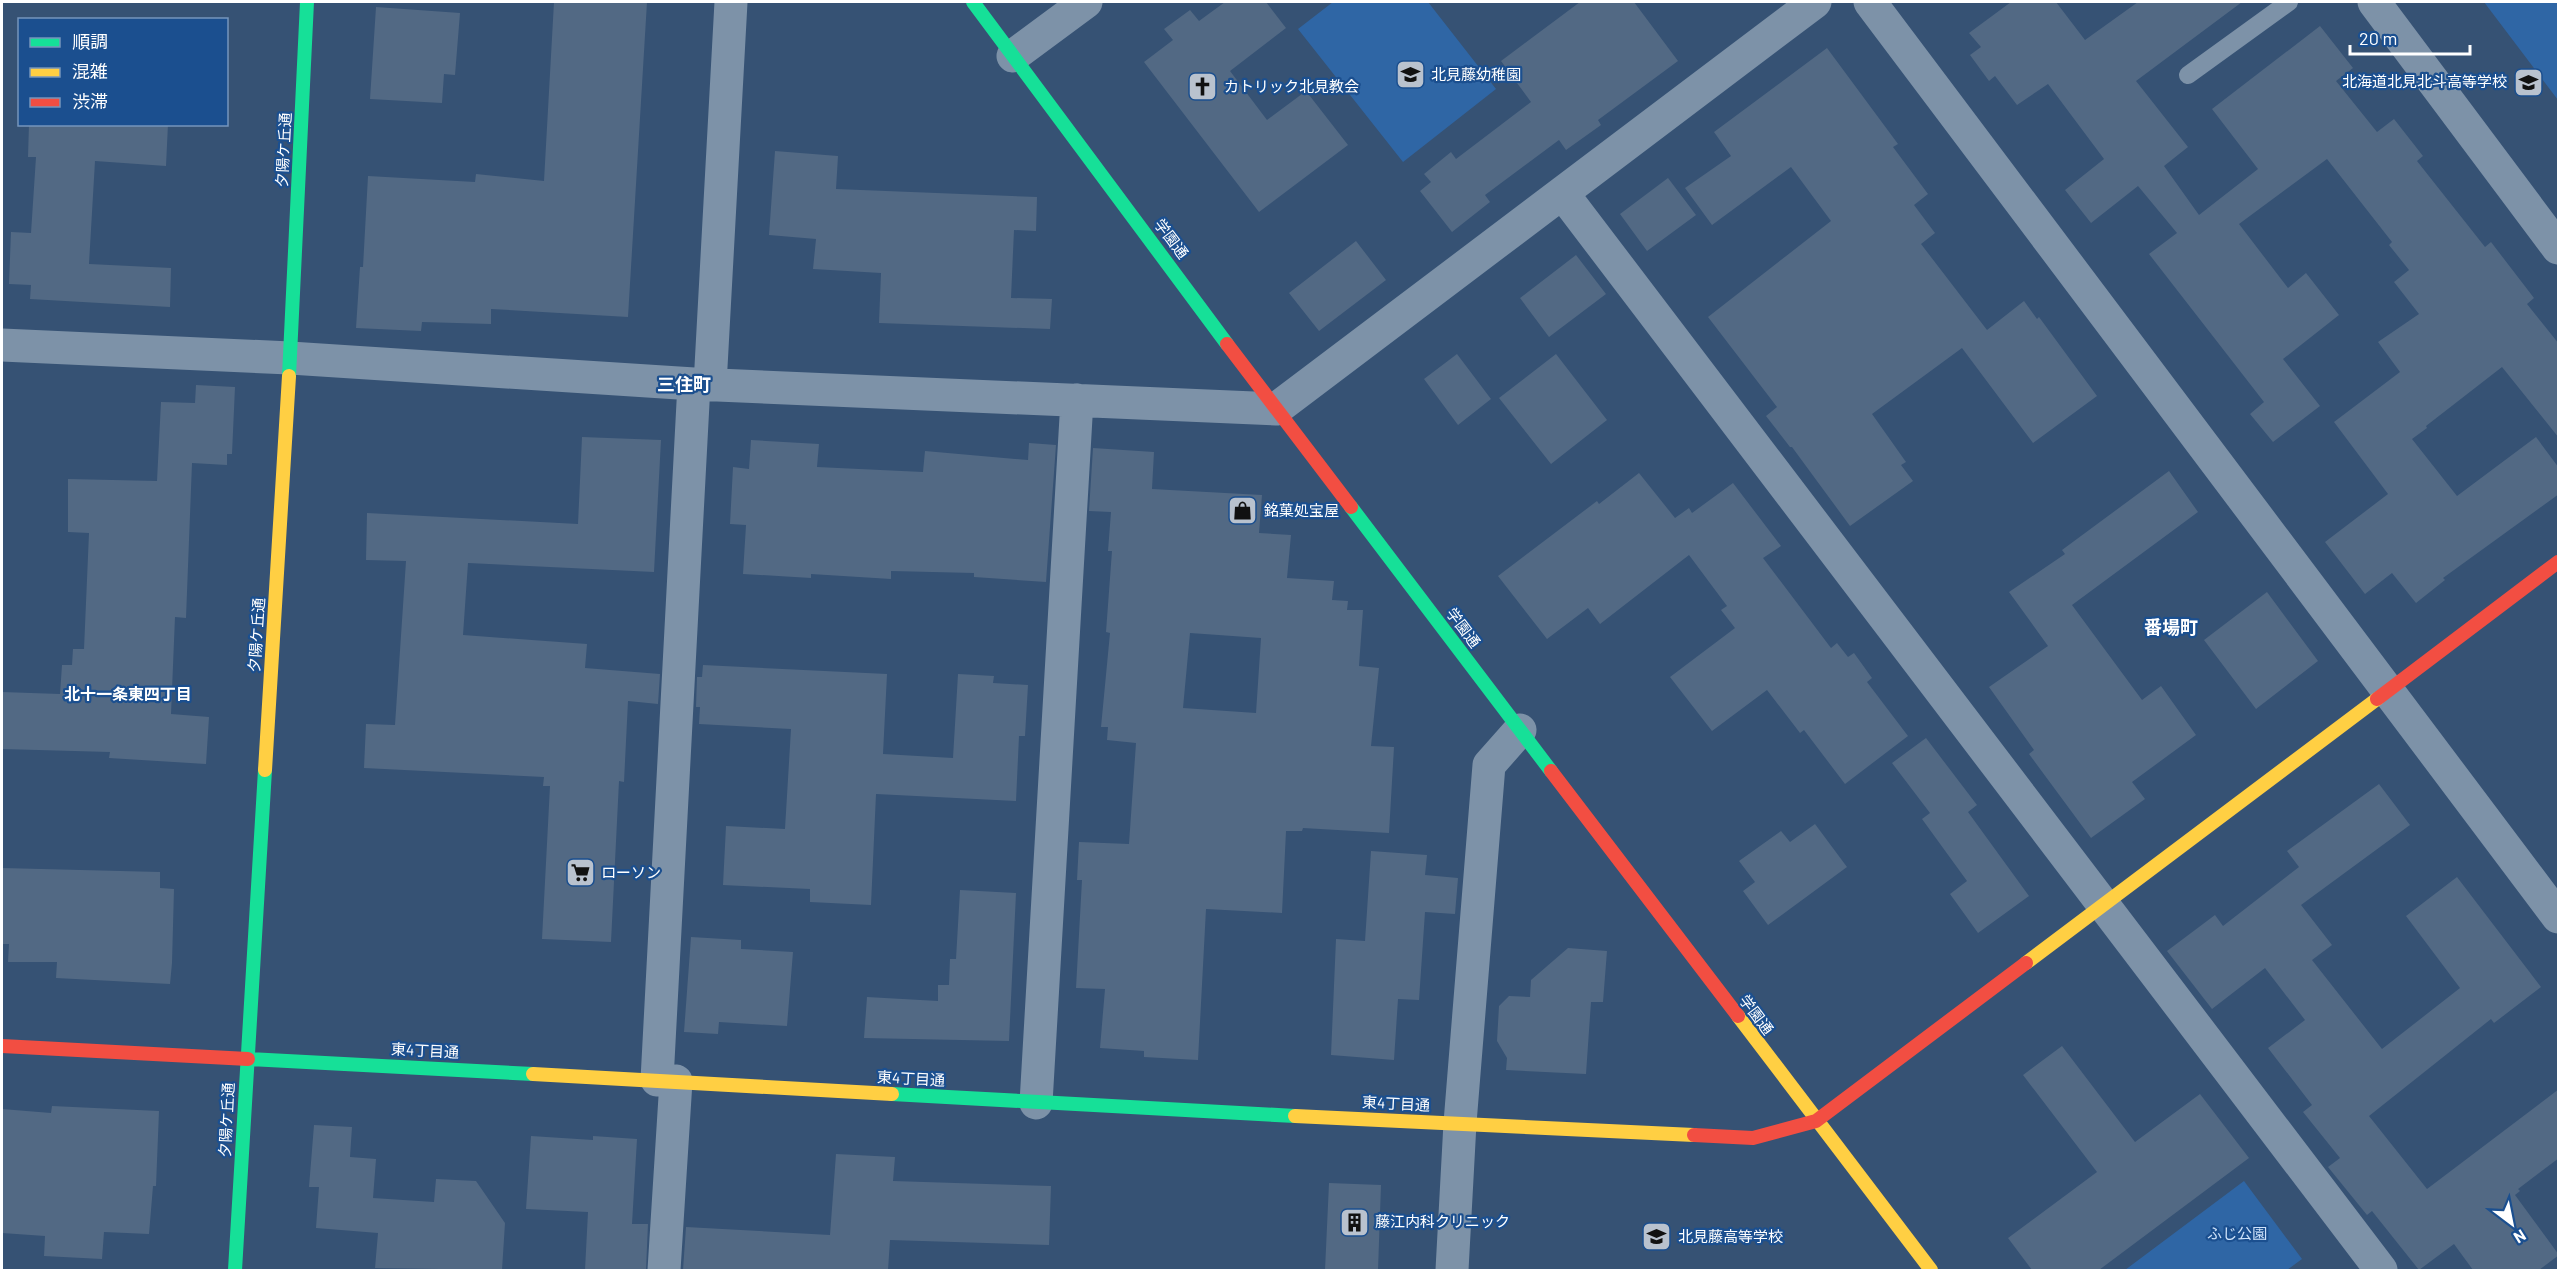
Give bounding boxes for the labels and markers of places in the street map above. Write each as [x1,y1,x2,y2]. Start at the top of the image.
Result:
school or university icon: 北見藤幼稚園 [1394,59,1426,91]
place label: 北見藤幼稚園 [1431,65,1521,83]
school or university icon: 北海道北見北斗高等学校 [2512,66,2544,98]
church icon: カトリック北見教会 [1187,71,1219,103]
place label: 北海道北見北斗高等学校 [2342,72,2507,90]
place label: カトリック北見教会 [1224,77,1359,95]
shop icon: 銘菓処宝屋 [1227,495,1259,527]
place label: 銘菓処宝屋 [1264,501,1339,519]
supermarket icon: ローソン [564,857,596,889]
place label: ローソン [601,863,661,881]
building icon: 藤江内科クリニック [1338,1206,1370,1238]
place label: 藤江内科クリニック [1375,1212,1510,1230]
school or university icon: 北見藤高等学校 [1641,1221,1673,1253]
place label: 北見藤高等学校 [1678,1227,1783,1245]

